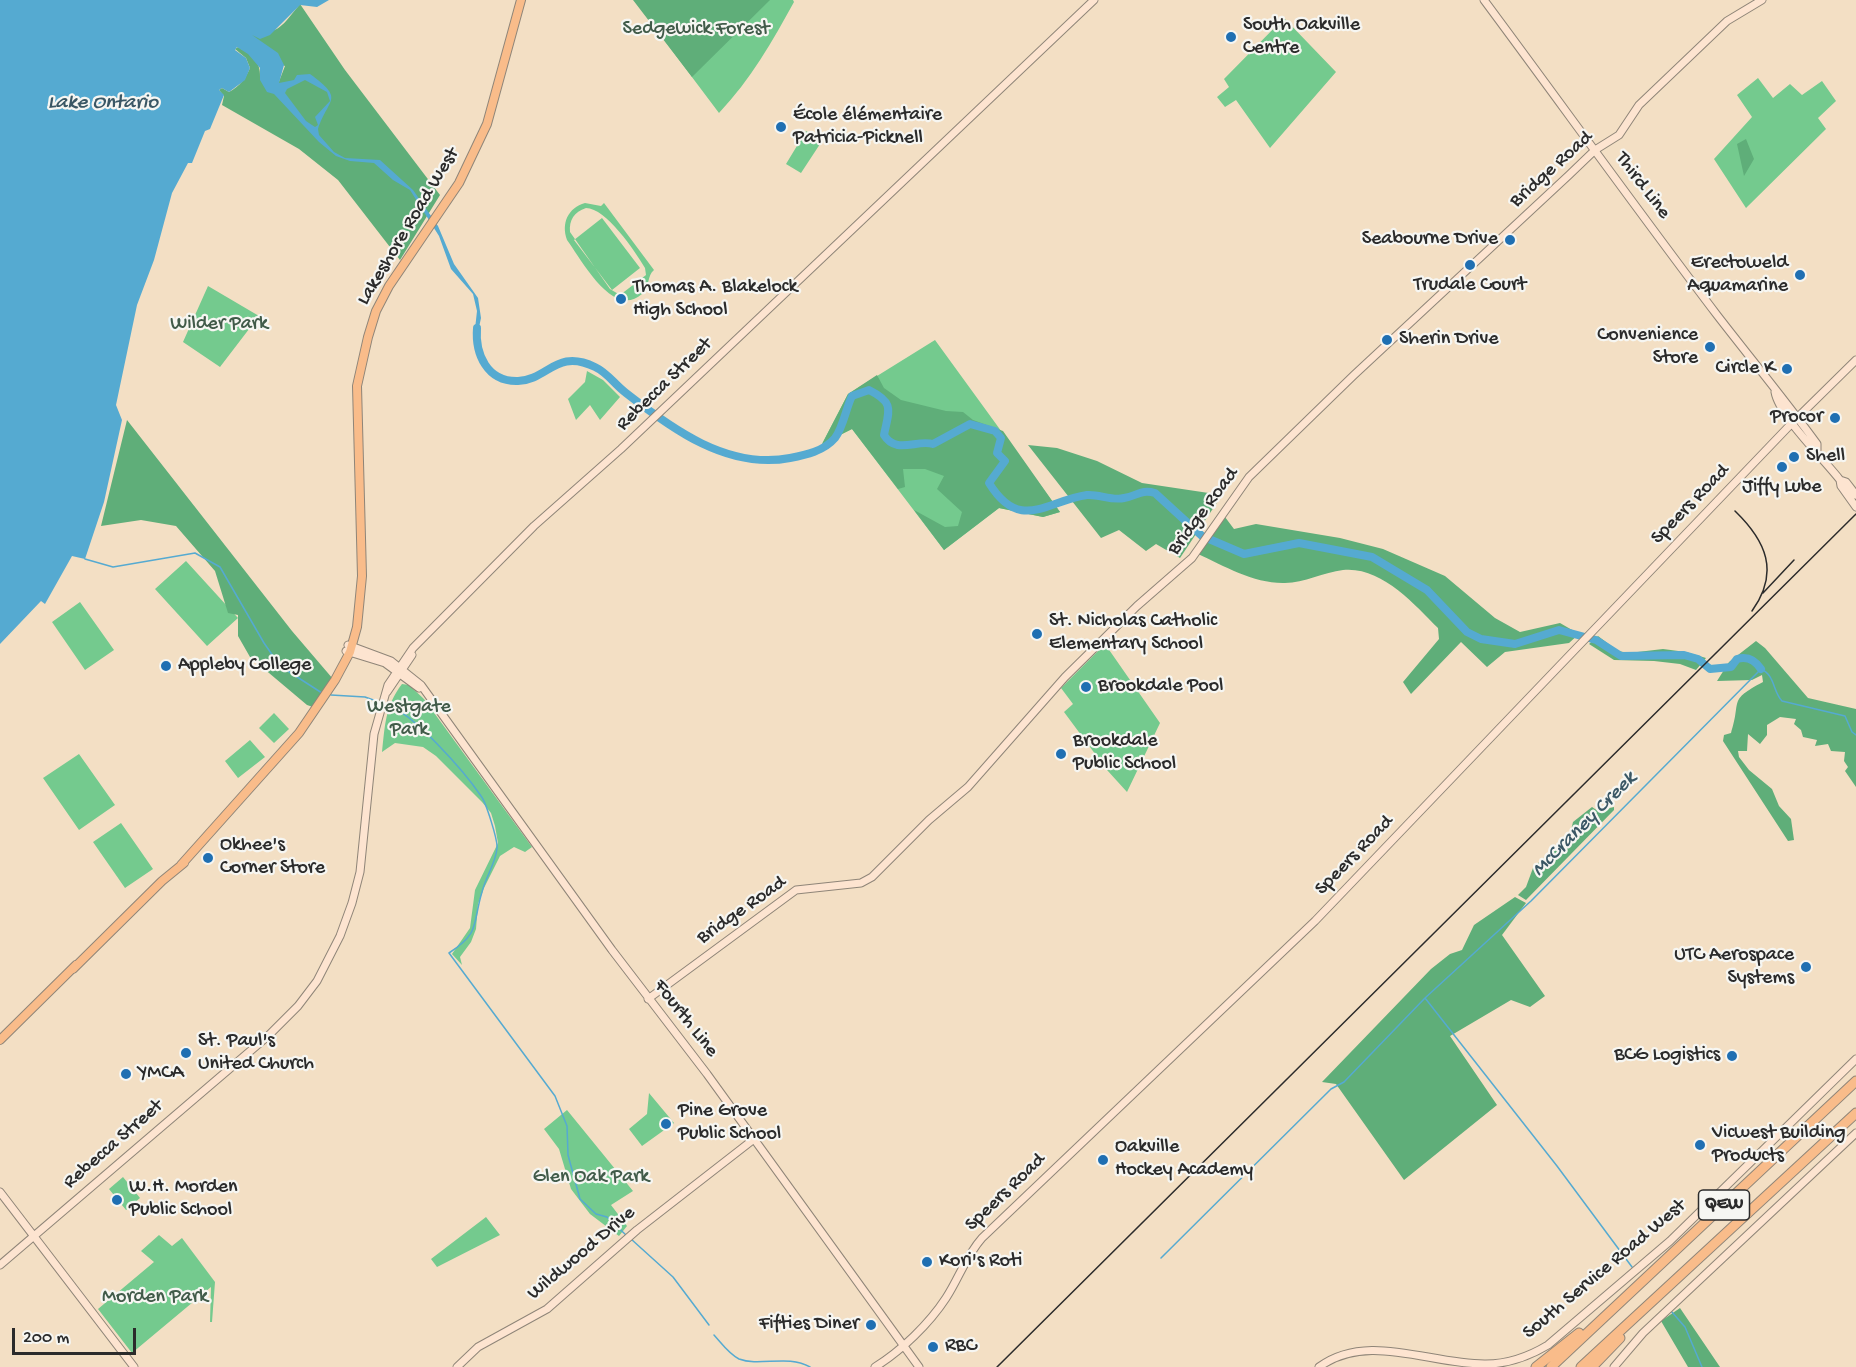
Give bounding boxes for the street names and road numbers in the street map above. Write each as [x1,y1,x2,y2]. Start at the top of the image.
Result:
street label: Bridge Road [1506,126,1598,214]
street label: Lakeshore Road West [352,144,466,310]
street label: Third Line [1609,148,1675,224]
street label: Rebecca Street [612,333,718,437]
street label: Speers Road [1647,460,1735,550]
street label: Bridge Road [1163,463,1245,561]
street label: Speers Road [1311,811,1399,901]
street label: Bridge Road [693,871,791,951]
street label: Fourth Line [647,975,723,1063]
street label: Rebecca Street [59,1095,169,1195]
street label: Speers Road [961,1149,1051,1237]
road number: QEW [1698,1190,1750,1220]
street label: South Service Road West [1519,1195,1691,1345]
street label: Wildwood Drive [523,1202,641,1306]

